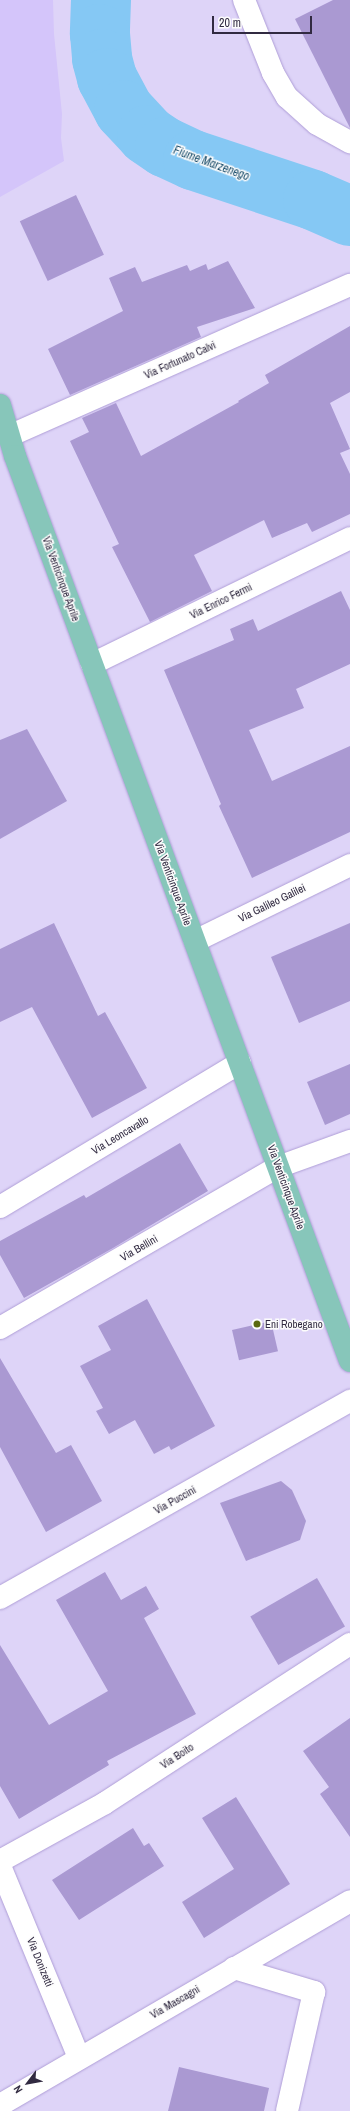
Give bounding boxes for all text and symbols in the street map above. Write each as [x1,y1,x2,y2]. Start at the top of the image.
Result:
scale bar [214,8,314,34]
text: 20 m [219,15,241,31]
water label: Fiume Marzenego [171,144,251,184]
street label: Via Fortunato Calvi [142,338,218,382]
street label: Via Venticinque Aprile [39,535,83,623]
street label: Via Enrico Fermi [188,580,254,622]
street label: Via Venticinque Aprile [151,839,195,927]
street label: Via Galileo Galilei [236,881,308,925]
street label: Via Leoncavallo [89,1113,151,1157]
street label: Via Venticinque Aprile [264,1143,308,1231]
street label: Via Bellini [118,1232,160,1264]
place label: Eni Robegano [265,1317,323,1331]
marker: Eni Robegano [252,1319,262,1329]
street label: Via Puccini [152,1483,198,1517]
street label: Via Boito [158,1740,196,1772]
street label: Via Donizetti [24,1935,56,1989]
street label: Via Mascagni [148,1983,202,2021]
north arrow [8,2063,48,2103]
text: N [10,2083,25,2096]

